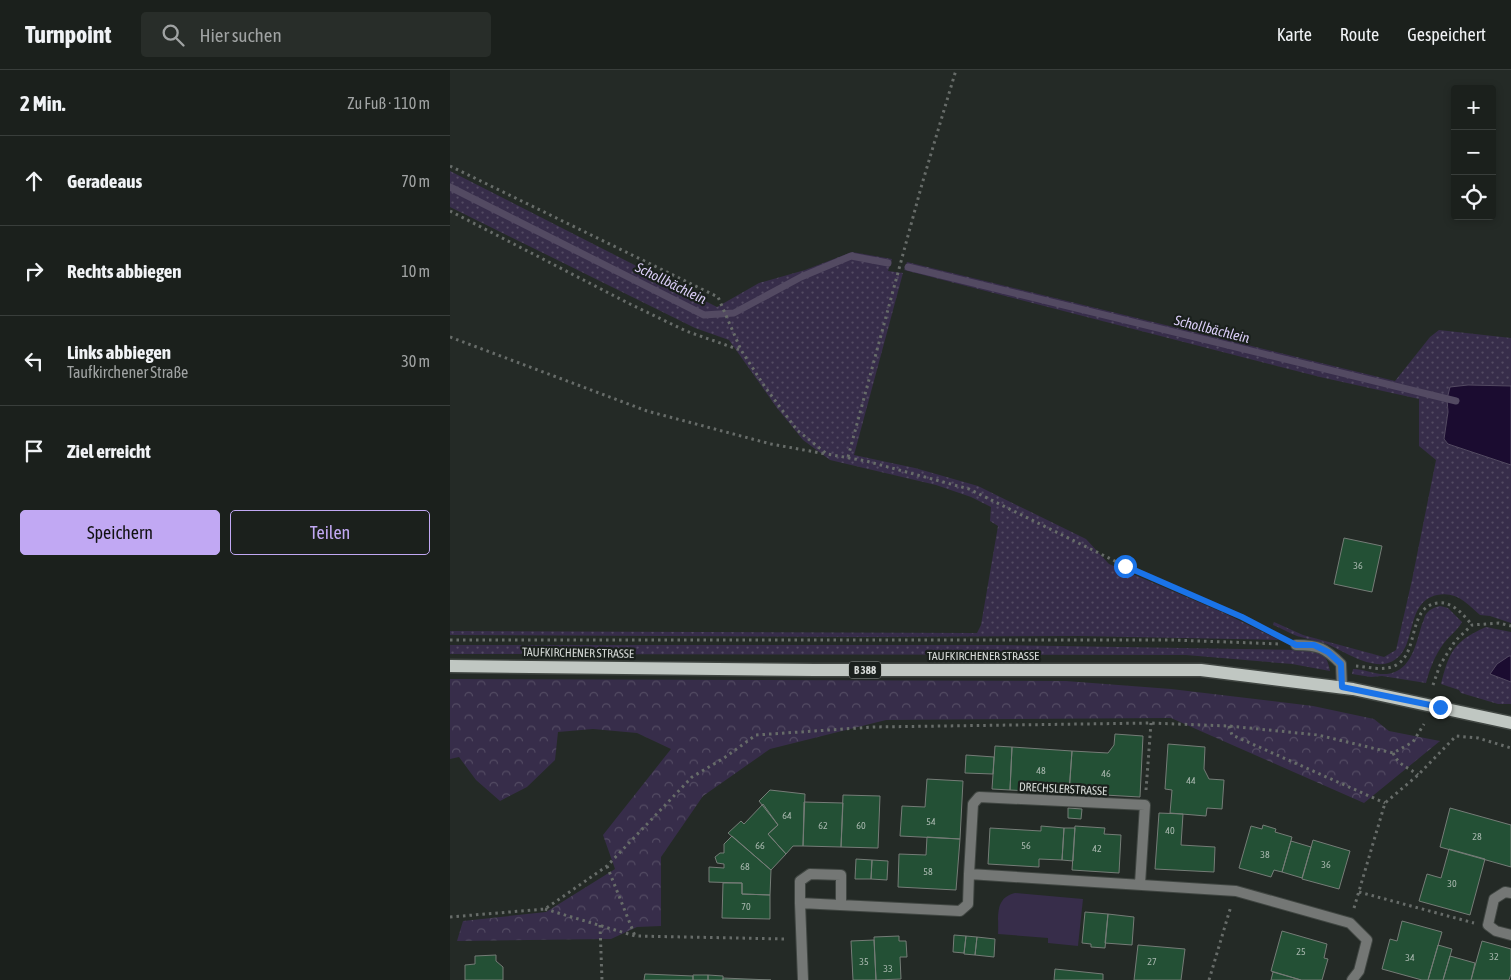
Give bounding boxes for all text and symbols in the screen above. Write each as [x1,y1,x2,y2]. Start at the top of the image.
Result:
search box [141,12,491,57]
text: Turnpoint [25,21,111,48]
icon: search [159,21,187,49]
text: Hier suchen [199,24,282,46]
text: Karte [1277,24,1312,45]
text: Route [1340,24,1379,45]
text: Gespeichert [1407,24,1486,45]
map controls [1451,85,1496,220]
button: + [1451,85,1496,130]
text: 2 Min. [20,91,66,115]
text: Zu Fuß · 110 m [347,94,430,112]
button: − [1451,130,1496,175]
icon: ahead [20,167,48,195]
text: Geradeaus [67,170,142,192]
text: 70 m [401,172,430,190]
button: locate [1451,175,1496,220]
icon: right [20,257,48,285]
water label: Schollbächlein [632,259,709,307]
text: Rechts abbiegen [67,260,182,282]
text: 10 m [401,262,430,280]
water label: Schollbächlein [1172,312,1251,346]
text: Links abbiegen [67,341,171,363]
icon: left [20,347,48,375]
text: 30 m [401,352,430,370]
text: Taufkirchener Straße [67,363,188,381]
icon: arrive [20,437,48,465]
text: Ziel erreicht [67,440,151,462]
button: Speichern [20,510,220,555]
button: Teilen [230,510,430,555]
route start [1114,555,1137,578]
house number: 36 [1353,560,1363,571]
street label: TAUFKIRCHENER STRASSE [522,645,634,661]
street label: TAUFKIRCHENER STRASSE [927,649,1039,663]
road number: B 388 [849,662,881,678]
route end [1429,696,1452,719]
house number: 48 [1036,765,1046,776]
house number: 46 [1101,768,1111,779]
house number: 44 [1186,775,1196,786]
street label: DRECHSLERSTRASSE [1018,780,1108,798]
house number: 64 [782,810,792,821]
house number: 54 [926,816,936,827]
house number: 62 [818,820,828,831]
house number: 60 [856,820,866,831]
house number: 40 [1165,825,1175,836]
house number: 28 [1472,831,1482,842]
house number: 66 [755,840,765,851]
house number: 56 [1021,840,1031,851]
house number: 42 [1092,843,1102,854]
house number: 38 [1260,849,1270,860]
house number: 36 [1321,859,1331,870]
house number: 68 [740,861,750,872]
house number: 58 [923,866,933,877]
house number: 30 [1447,878,1457,889]
house number: 70 [741,901,751,912]
house number: 25 [1296,946,1306,957]
house number: 32 [1489,951,1499,962]
house number: 34 [1405,952,1415,963]
house number: 35 [859,956,869,967]
house number: 27 [1147,956,1157,967]
house number: 33 [883,963,893,974]

